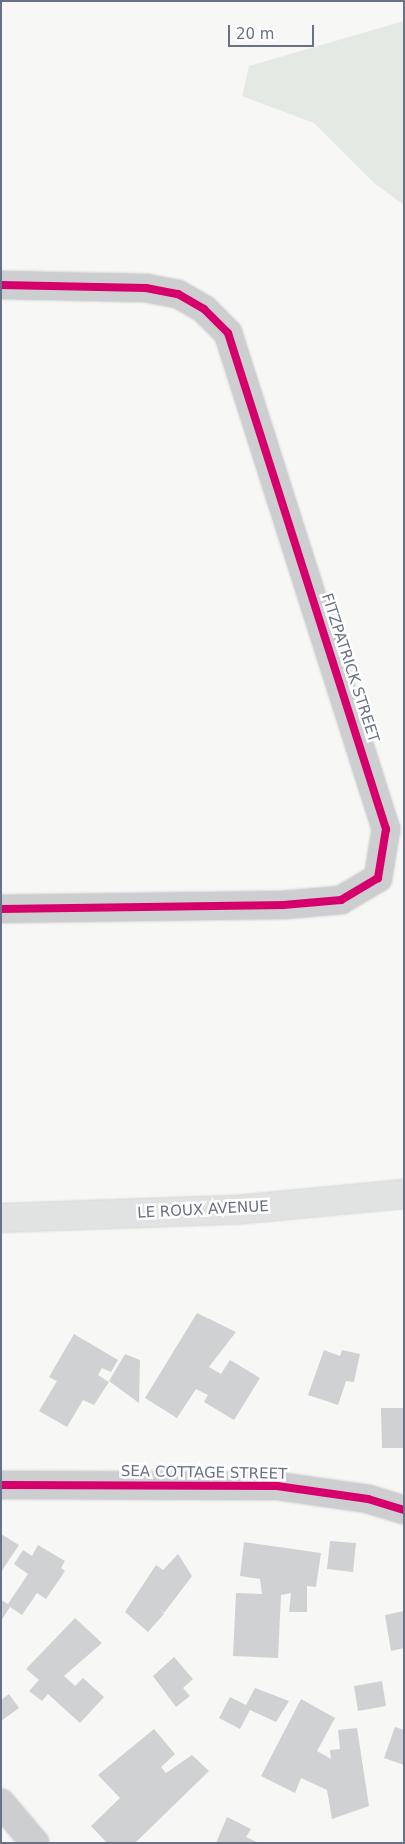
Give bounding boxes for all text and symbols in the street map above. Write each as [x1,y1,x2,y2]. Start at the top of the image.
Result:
scale bar [230,15,316,47]
text: 20 m [236,25,274,43]
street label: FITZPATRICK STREET [317,591,383,745]
street label: LE ROUX AVENUE [137,1198,269,1222]
street label: SEA COTTAGE STREET [121,1463,287,1483]

